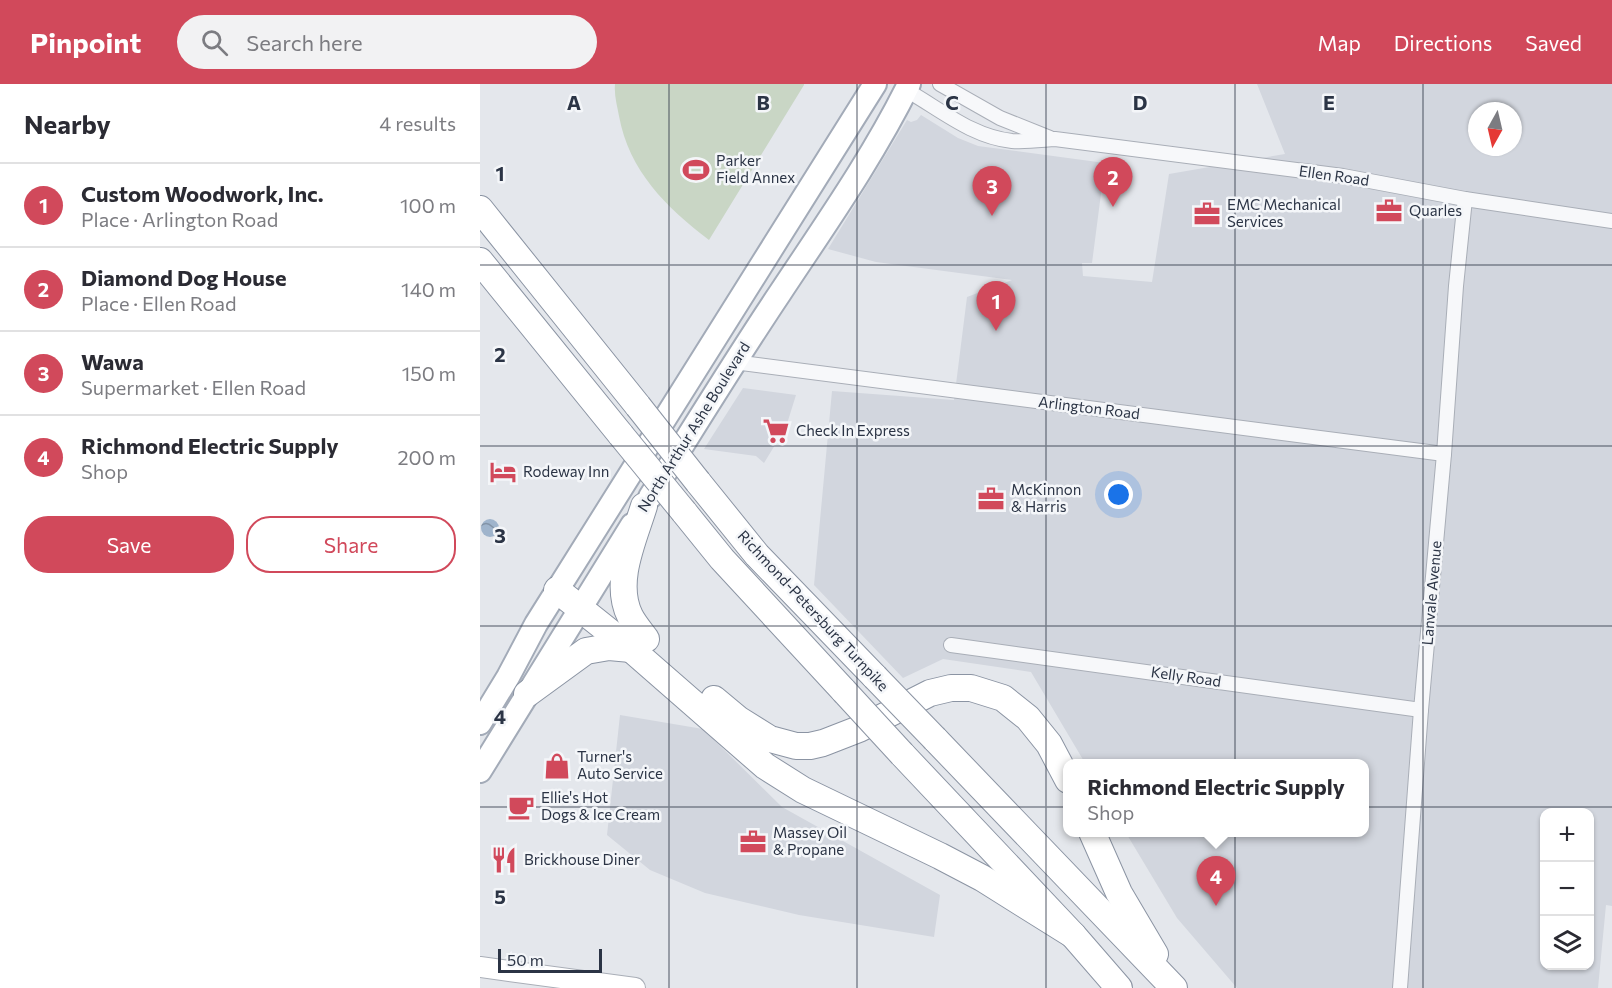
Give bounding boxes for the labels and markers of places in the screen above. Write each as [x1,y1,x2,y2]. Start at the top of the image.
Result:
place label: Parker Field Annex [716,151,795,186]
sports icon: Parker Field Annex [681,155,711,185]
pin: 2 [1094,158,1132,207]
pin: 3 [972,166,1012,216]
place label: EMC Mechanical Services [1227,195,1341,230]
office icon: Quarles [1374,196,1404,226]
office icon: EMC Mechanical Services [1192,199,1222,229]
place label: Quarles [1409,201,1462,219]
pin: 1 [976,282,1016,331]
supermarket icon: Check In Express [761,416,791,446]
place label: Check In Express [796,421,910,439]
hotel icon: Rodeway Inn [488,457,518,487]
place label: Rodeway Inn [523,462,609,480]
place label: McKinnon & Harris [1011,480,1081,515]
office icon: McKinnon & Harris [976,484,1006,514]
place label: Turner's Auto Service [577,747,663,782]
shop icon: Turner's Auto Service [542,751,572,781]
place label: Ellie's Hot Dogs & Ice Cream [541,788,660,823]
cafe icon: Ellie's Hot Dogs & Ice Cream [506,792,536,822]
place label: Massey Oil & Propane [773,823,847,858]
office icon: Massey Oil & Propane [738,827,768,857]
restaurant icon: Brickhouse Diner [489,845,519,875]
place label: Brickhouse Diner [524,850,640,868]
pin: 4 [1196,856,1236,906]

